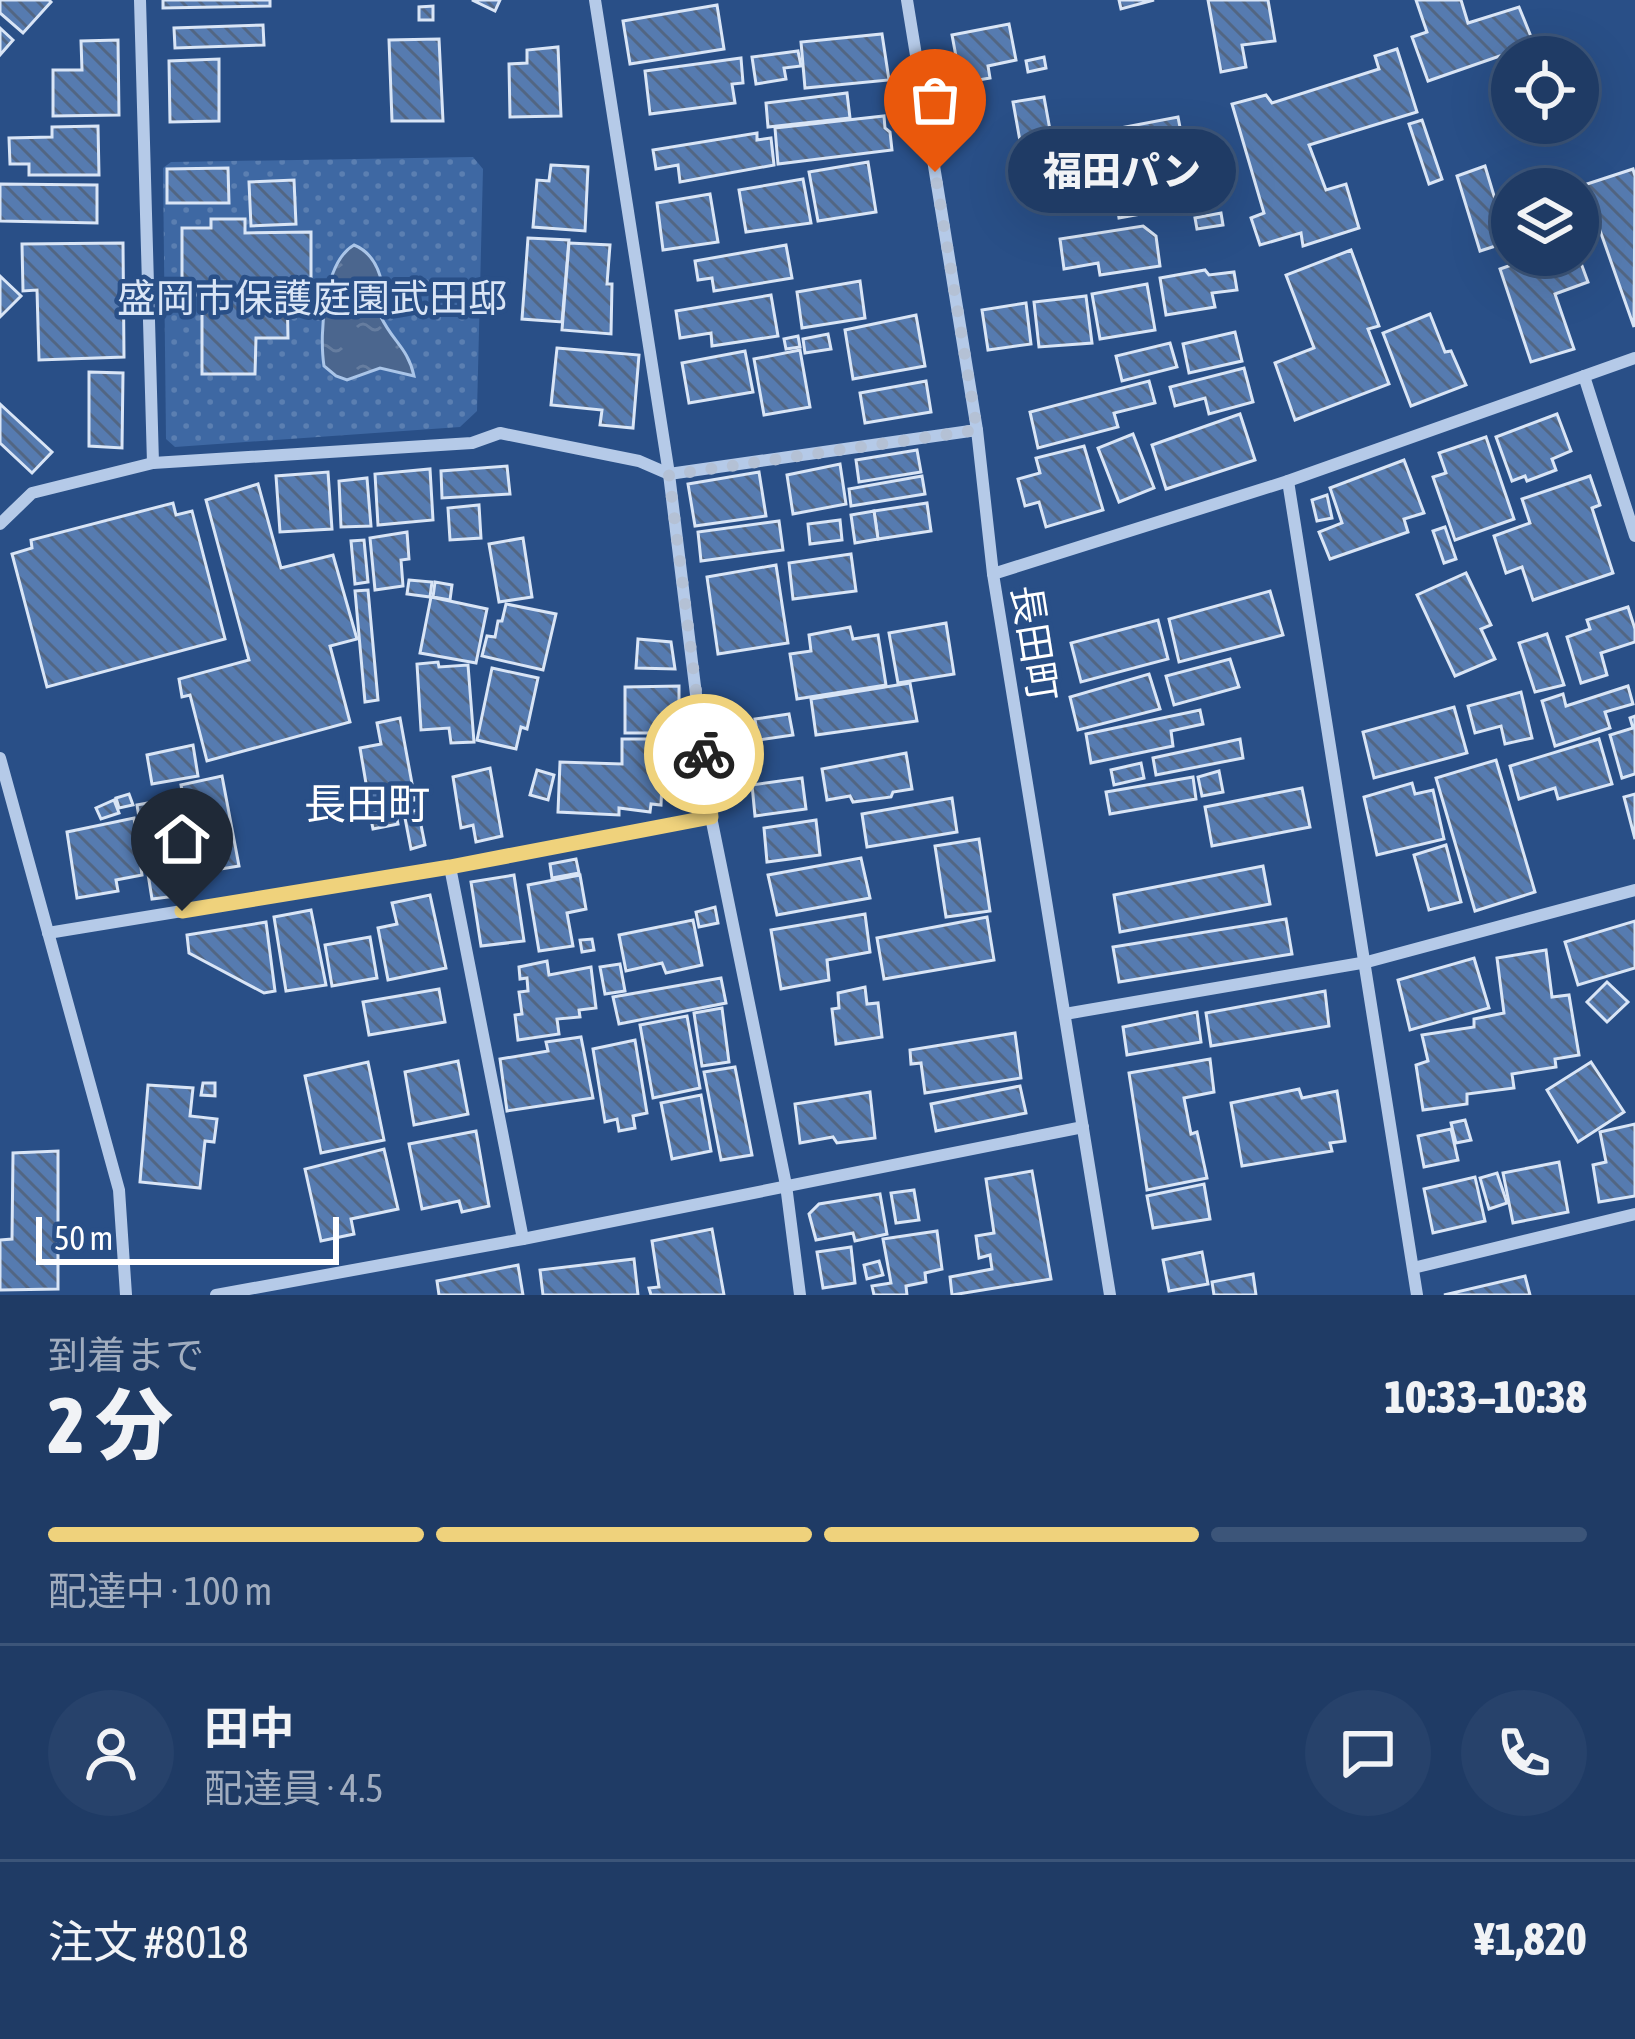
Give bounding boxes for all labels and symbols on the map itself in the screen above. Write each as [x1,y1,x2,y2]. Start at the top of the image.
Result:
pin [884,49,986,172]
callout: 福田パン [1007,130,1235,214]
park label: 盛岡市保護庭園武田邸 [117,276,507,320]
street label: 長田町 [1004,582,1066,704]
courier [644,694,764,814]
district label: 長田町 [304,780,430,828]
pin [131,788,233,911]
scale bar [36,1211,339,1264]

